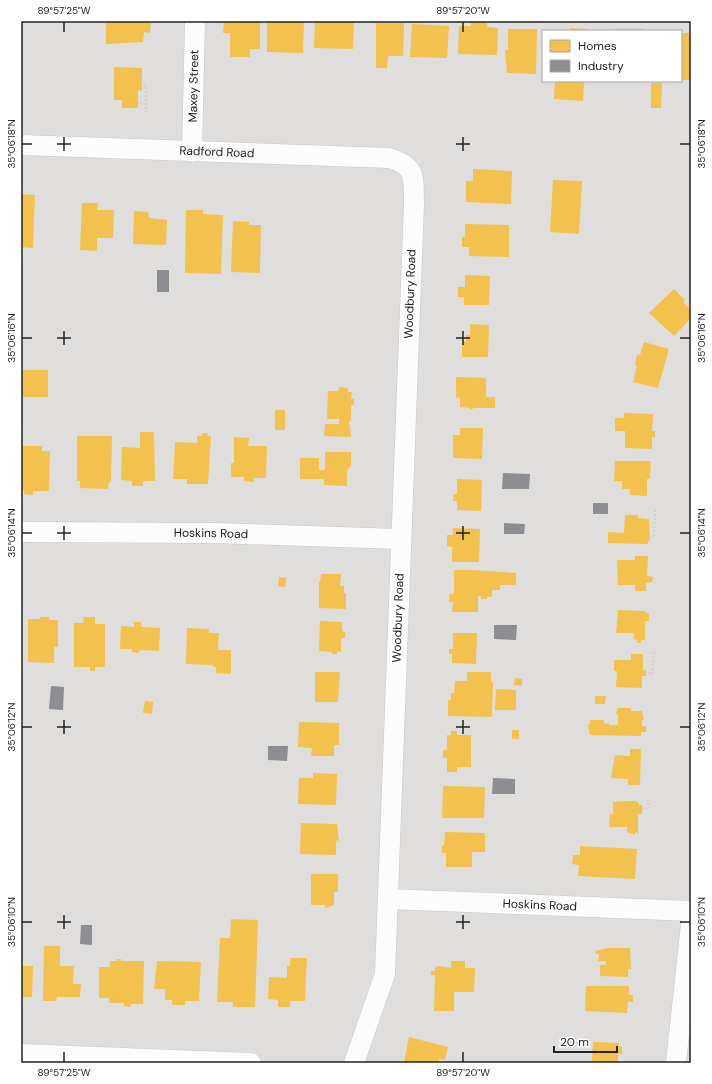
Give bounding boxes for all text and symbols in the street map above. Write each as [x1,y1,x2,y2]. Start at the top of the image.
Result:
text: 89°57'25"W [38,4,91,17]
text: 89°57'20"W [436,4,490,17]
legend [542,30,682,82]
text: Homes [578,38,617,54]
street label: Maxey Street [185,49,202,123]
text: Industry [578,58,624,74]
text: 35°06'18"N [5,119,18,169]
text: 35°06'18"N [695,119,708,169]
street label: Radford Road [179,143,255,161]
street label: Woodbury Road [400,249,420,339]
text: 35°06'16"N [5,313,18,363]
text: 35°06'16"N [695,313,708,363]
text: 35°06'14"N [5,508,18,558]
text: 35°06'14"N [695,508,708,558]
street label: Hoskins Road [174,525,248,542]
street label: Woodbury Road [388,573,408,663]
text: 35°06'12"N [5,702,18,751]
text: 35°06'12"N [695,702,708,751]
street label: Hoskins Road [502,896,577,914]
text: 35°06'10"N [5,897,18,947]
text: 35°06'10"N [695,897,708,947]
scale bar [554,1028,617,1054]
text: 20 m [560,1034,589,1050]
text: 89°57'25"W [38,1066,91,1079]
text: 89°57'20"W [436,1066,490,1079]

